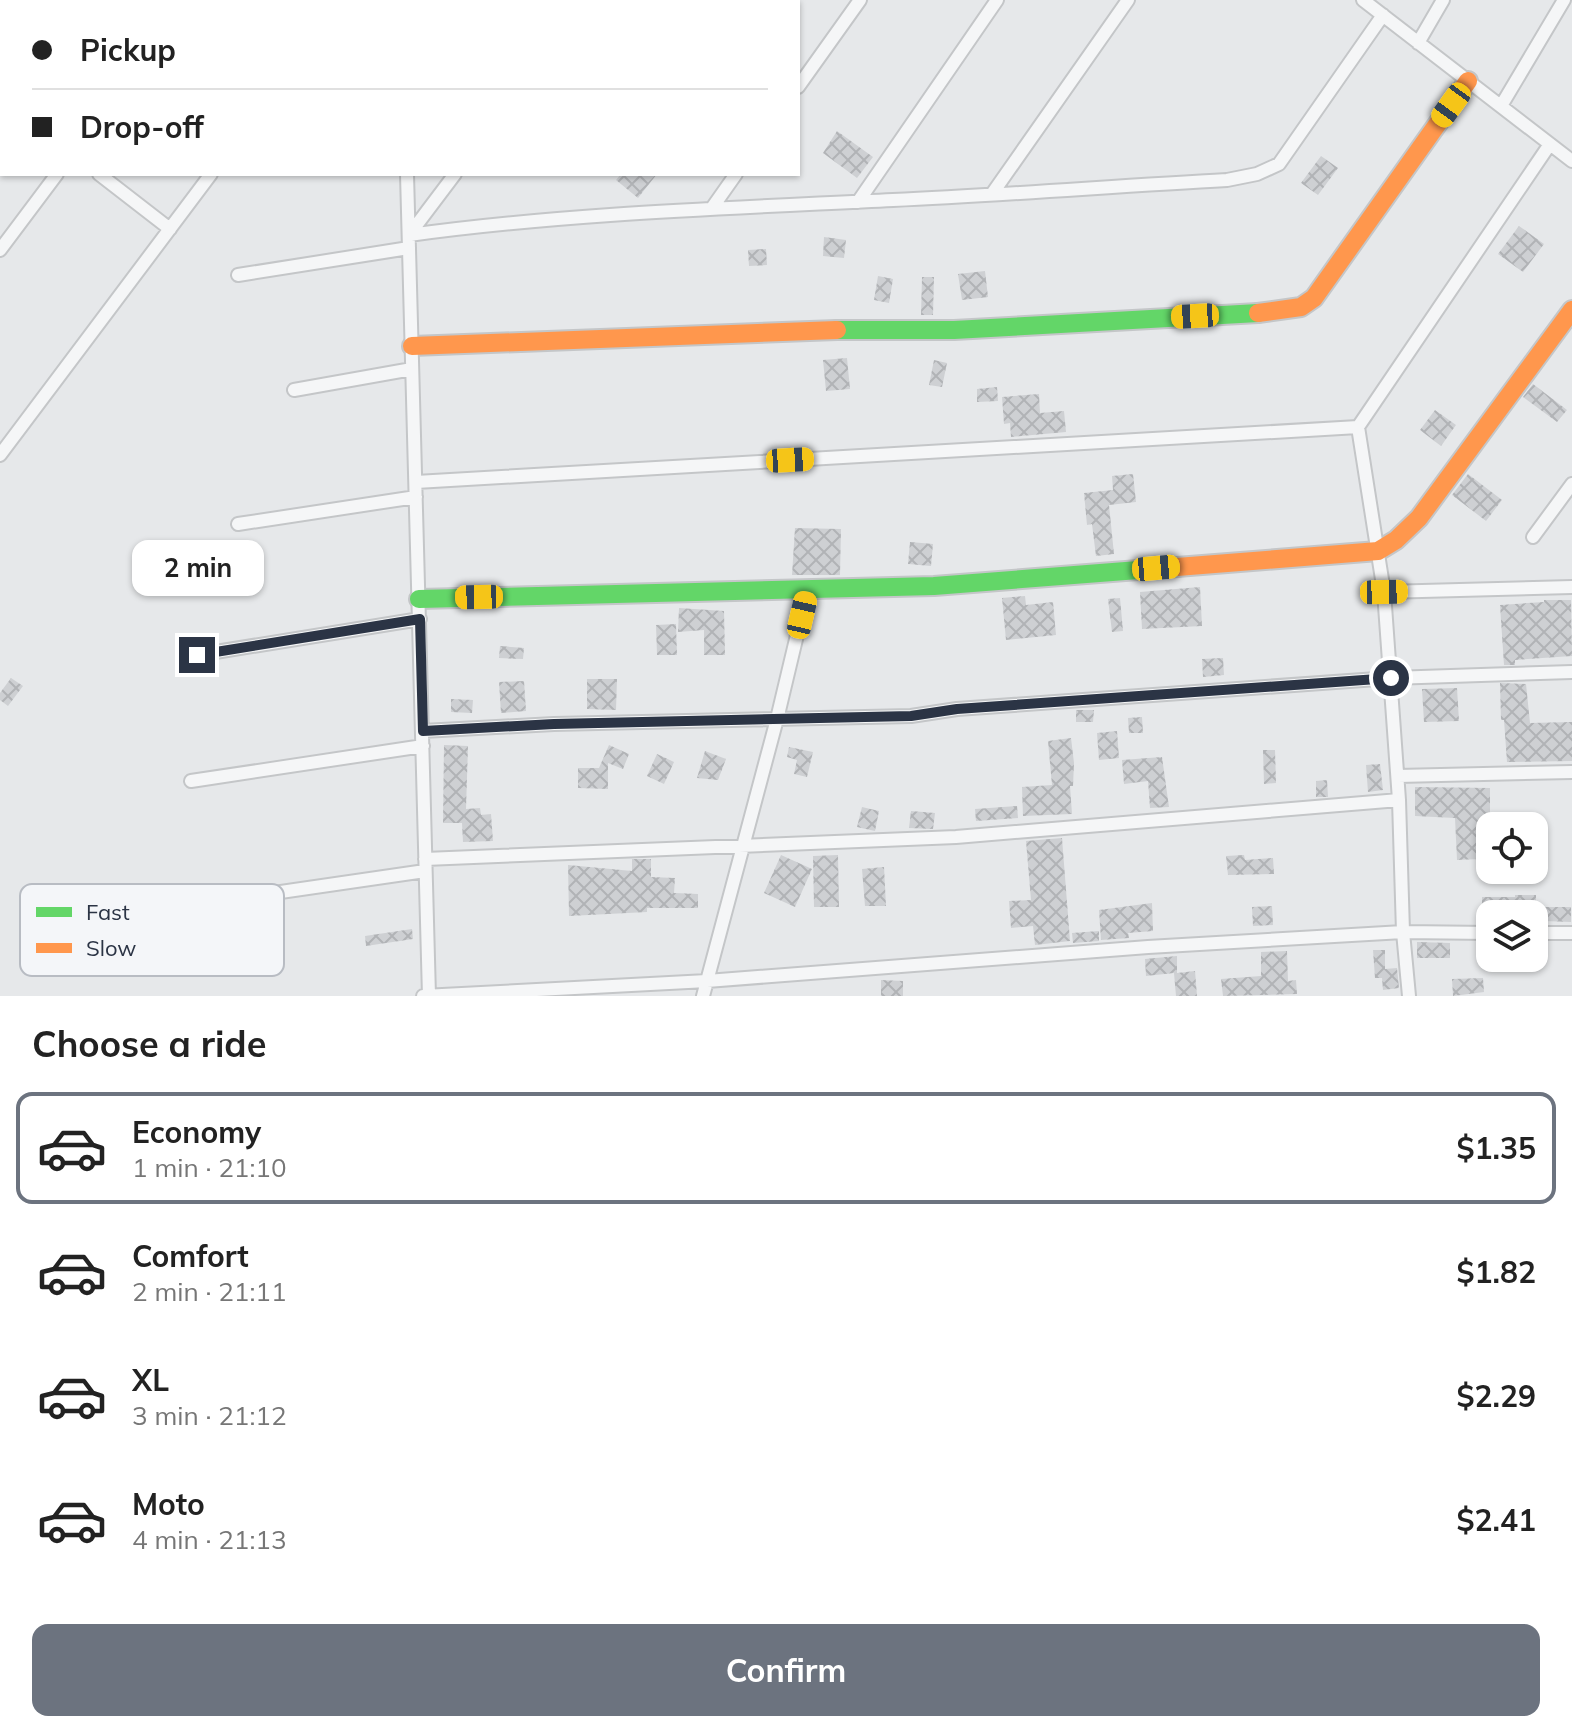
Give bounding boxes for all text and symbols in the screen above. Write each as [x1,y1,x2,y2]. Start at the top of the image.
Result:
text: Pickup [80,31,176,69]
car [1427,79,1475,131]
text: Drop-off [80,108,204,146]
car [1170,303,1220,329]
car [765,447,815,473]
callout: 2 min [131,539,263,595]
text: 2 min [164,551,232,584]
car [1131,554,1181,582]
car [1360,580,1408,604]
car [455,585,503,609]
car [785,589,819,641]
route end [179,637,215,673]
route start [1373,660,1409,696]
map controls [1476,812,1548,972]
button: locate [1476,812,1548,884]
legend [20,884,284,976]
text: Fast [86,898,130,926]
button: layers [1476,900,1548,972]
text: Slow [86,934,136,962]
text: Choose a ride [32,1021,266,1066]
icon: car [36,1112,108,1184]
text: Economy [132,1113,261,1151]
text: $1.35 [1457,1129,1536,1167]
text: 1 min · 21:10 [132,1151,287,1184]
icon: car [36,1236,108,1308]
text: Comfort [132,1237,249,1275]
text: $1.82 [1457,1253,1536,1291]
text: 2 min · 21:11 [132,1275,287,1308]
icon: car [36,1360,108,1432]
text: XL [132,1361,169,1399]
text: $2.29 [1457,1377,1536,1415]
text: 3 min · 21:12 [132,1399,287,1432]
icon: car [36,1484,108,1556]
text: Moto [132,1485,205,1523]
text: $2.41 [1457,1501,1536,1539]
text: 4 min · 21:13 [132,1523,287,1556]
button: Confirm [32,1624,1540,1716]

